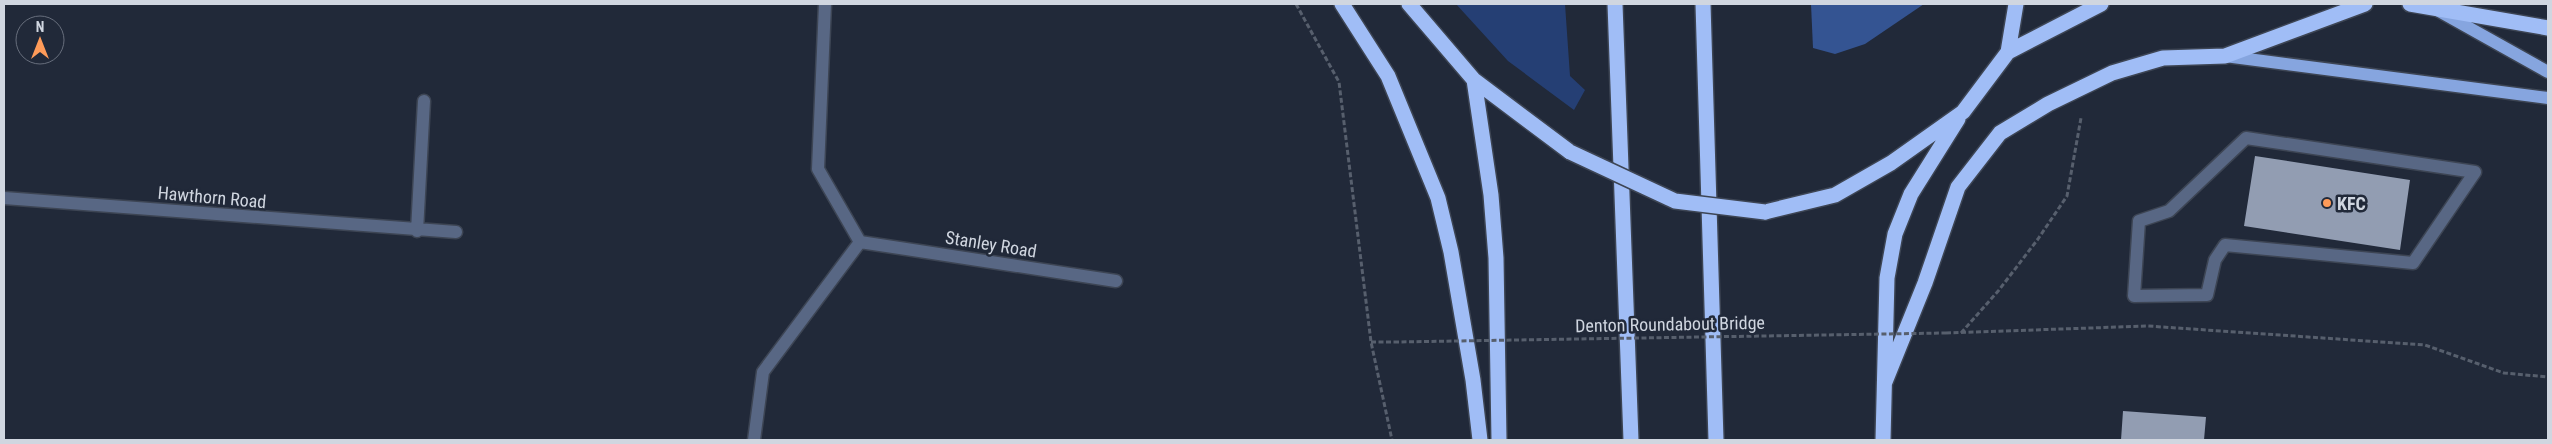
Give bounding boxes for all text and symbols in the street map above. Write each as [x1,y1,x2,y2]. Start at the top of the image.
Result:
north arrow [15,15,65,65]
text: N [36,19,44,35]
street label: Hawthorn Road [157,182,267,212]
place label: KFC [2337,193,2366,214]
marker: KFC [2321,197,2333,209]
street label: Stanley Road [944,226,1038,262]
street label: Denton Roundabout Bridge [1575,312,1765,336]

